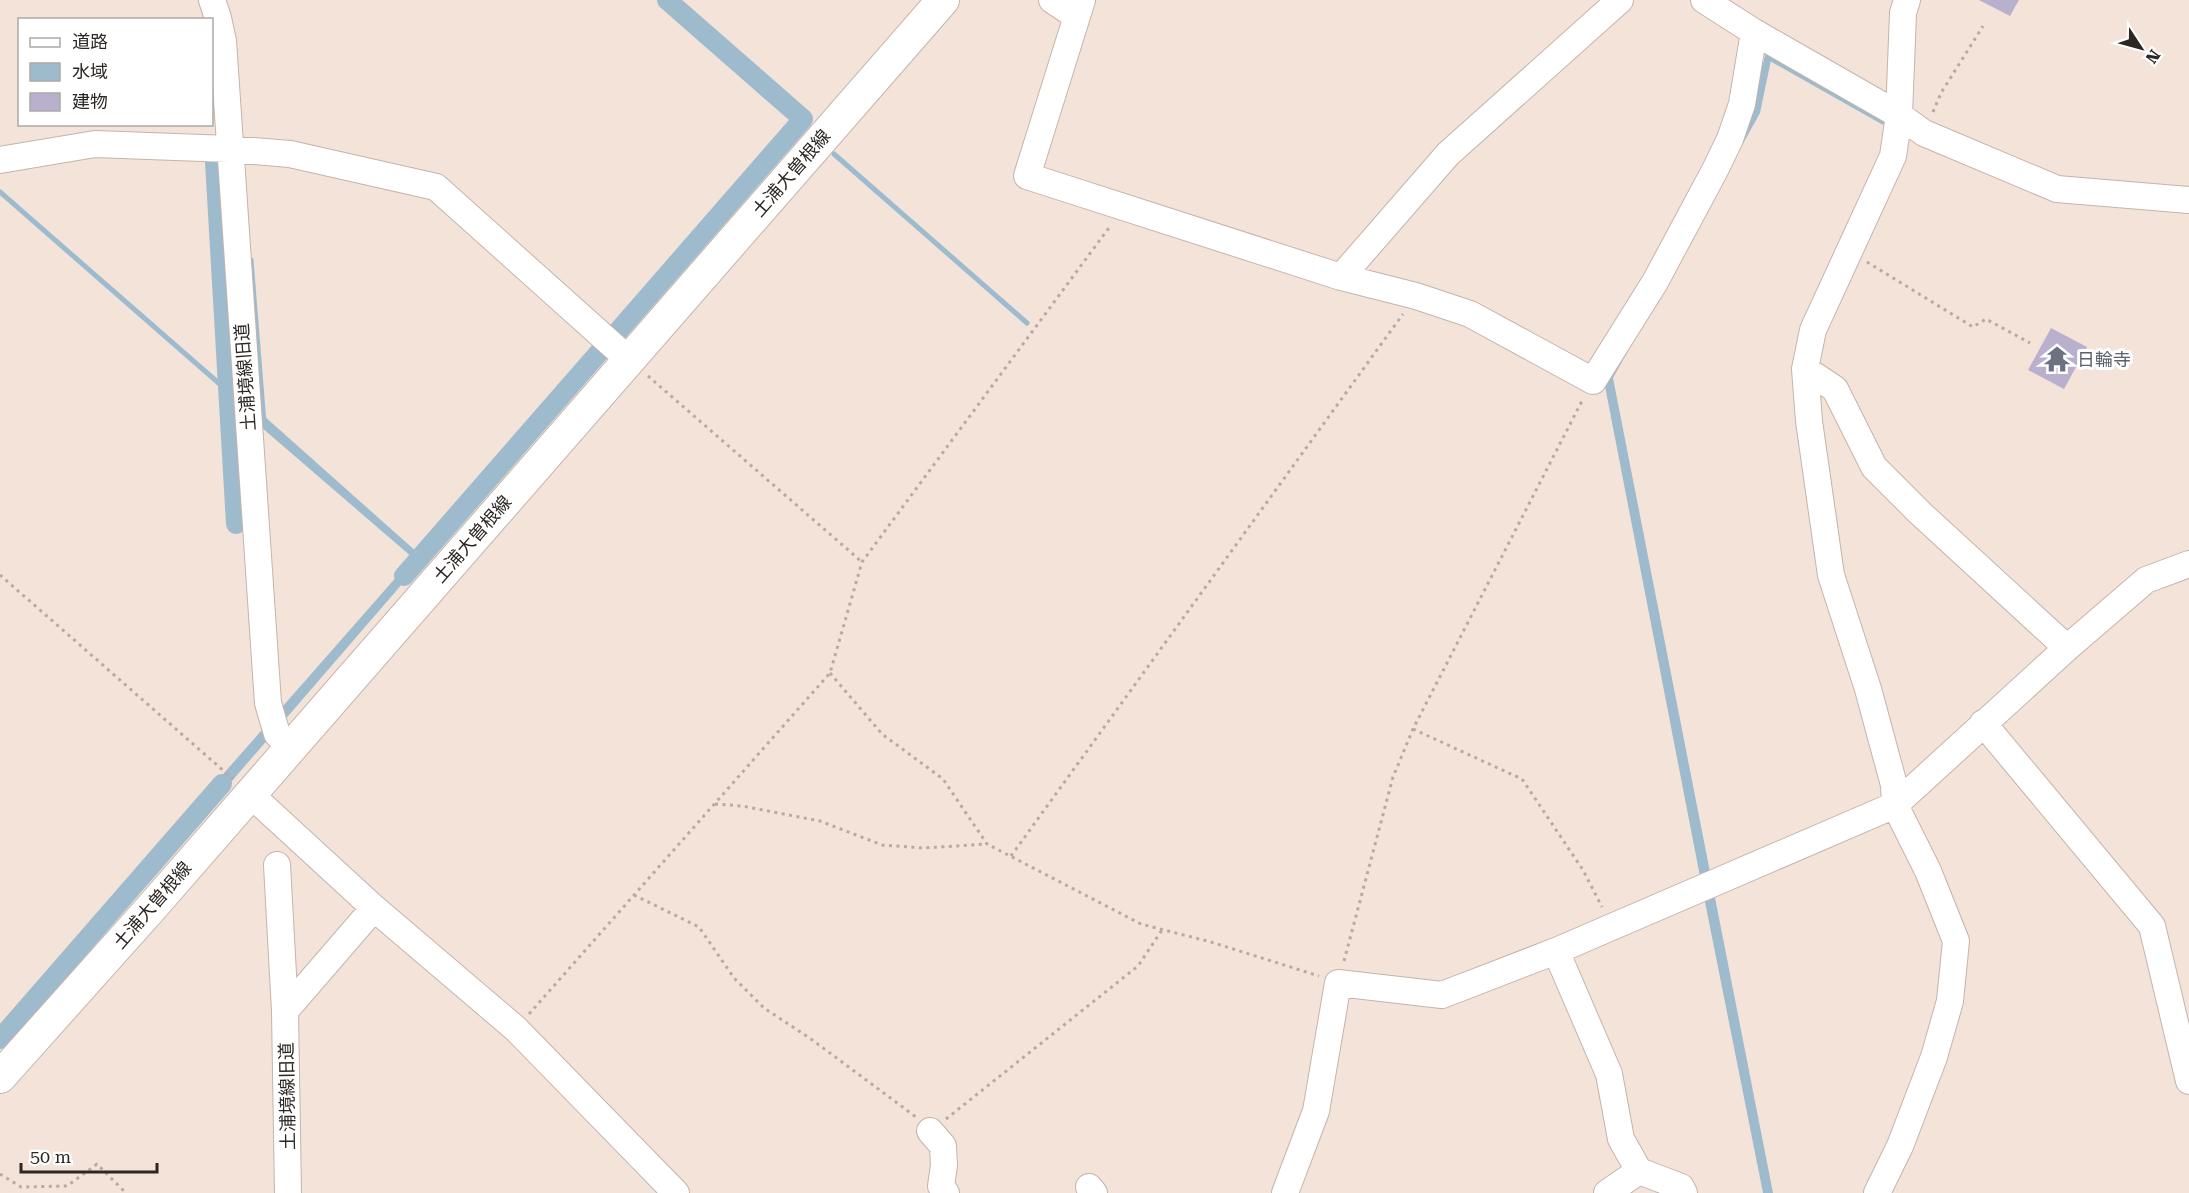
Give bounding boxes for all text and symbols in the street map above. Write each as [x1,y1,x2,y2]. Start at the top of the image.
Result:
legend [18,18,213,126]
north arrow [2111,18,2171,78]
text: 道路 [72,31,108,52]
text: N [2141,46,2164,67]
text: 水域 [72,61,108,82]
text: 建物 [72,91,108,112]
street label: 土浦大曽根線 [748,125,834,221]
street label: 土浦境線旧道 [231,322,259,432]
temple icon: 日輪寺 [2042,344,2072,374]
place label: 日輪寺 [2077,349,2131,370]
street label: 土浦大曽根線 [429,491,515,587]
street label: 土浦大曽根線 [109,857,195,953]
street label: 土浦境線旧道 [276,1042,298,1150]
scale bar [21,1136,158,1174]
text: 50 m [30,1146,71,1167]

